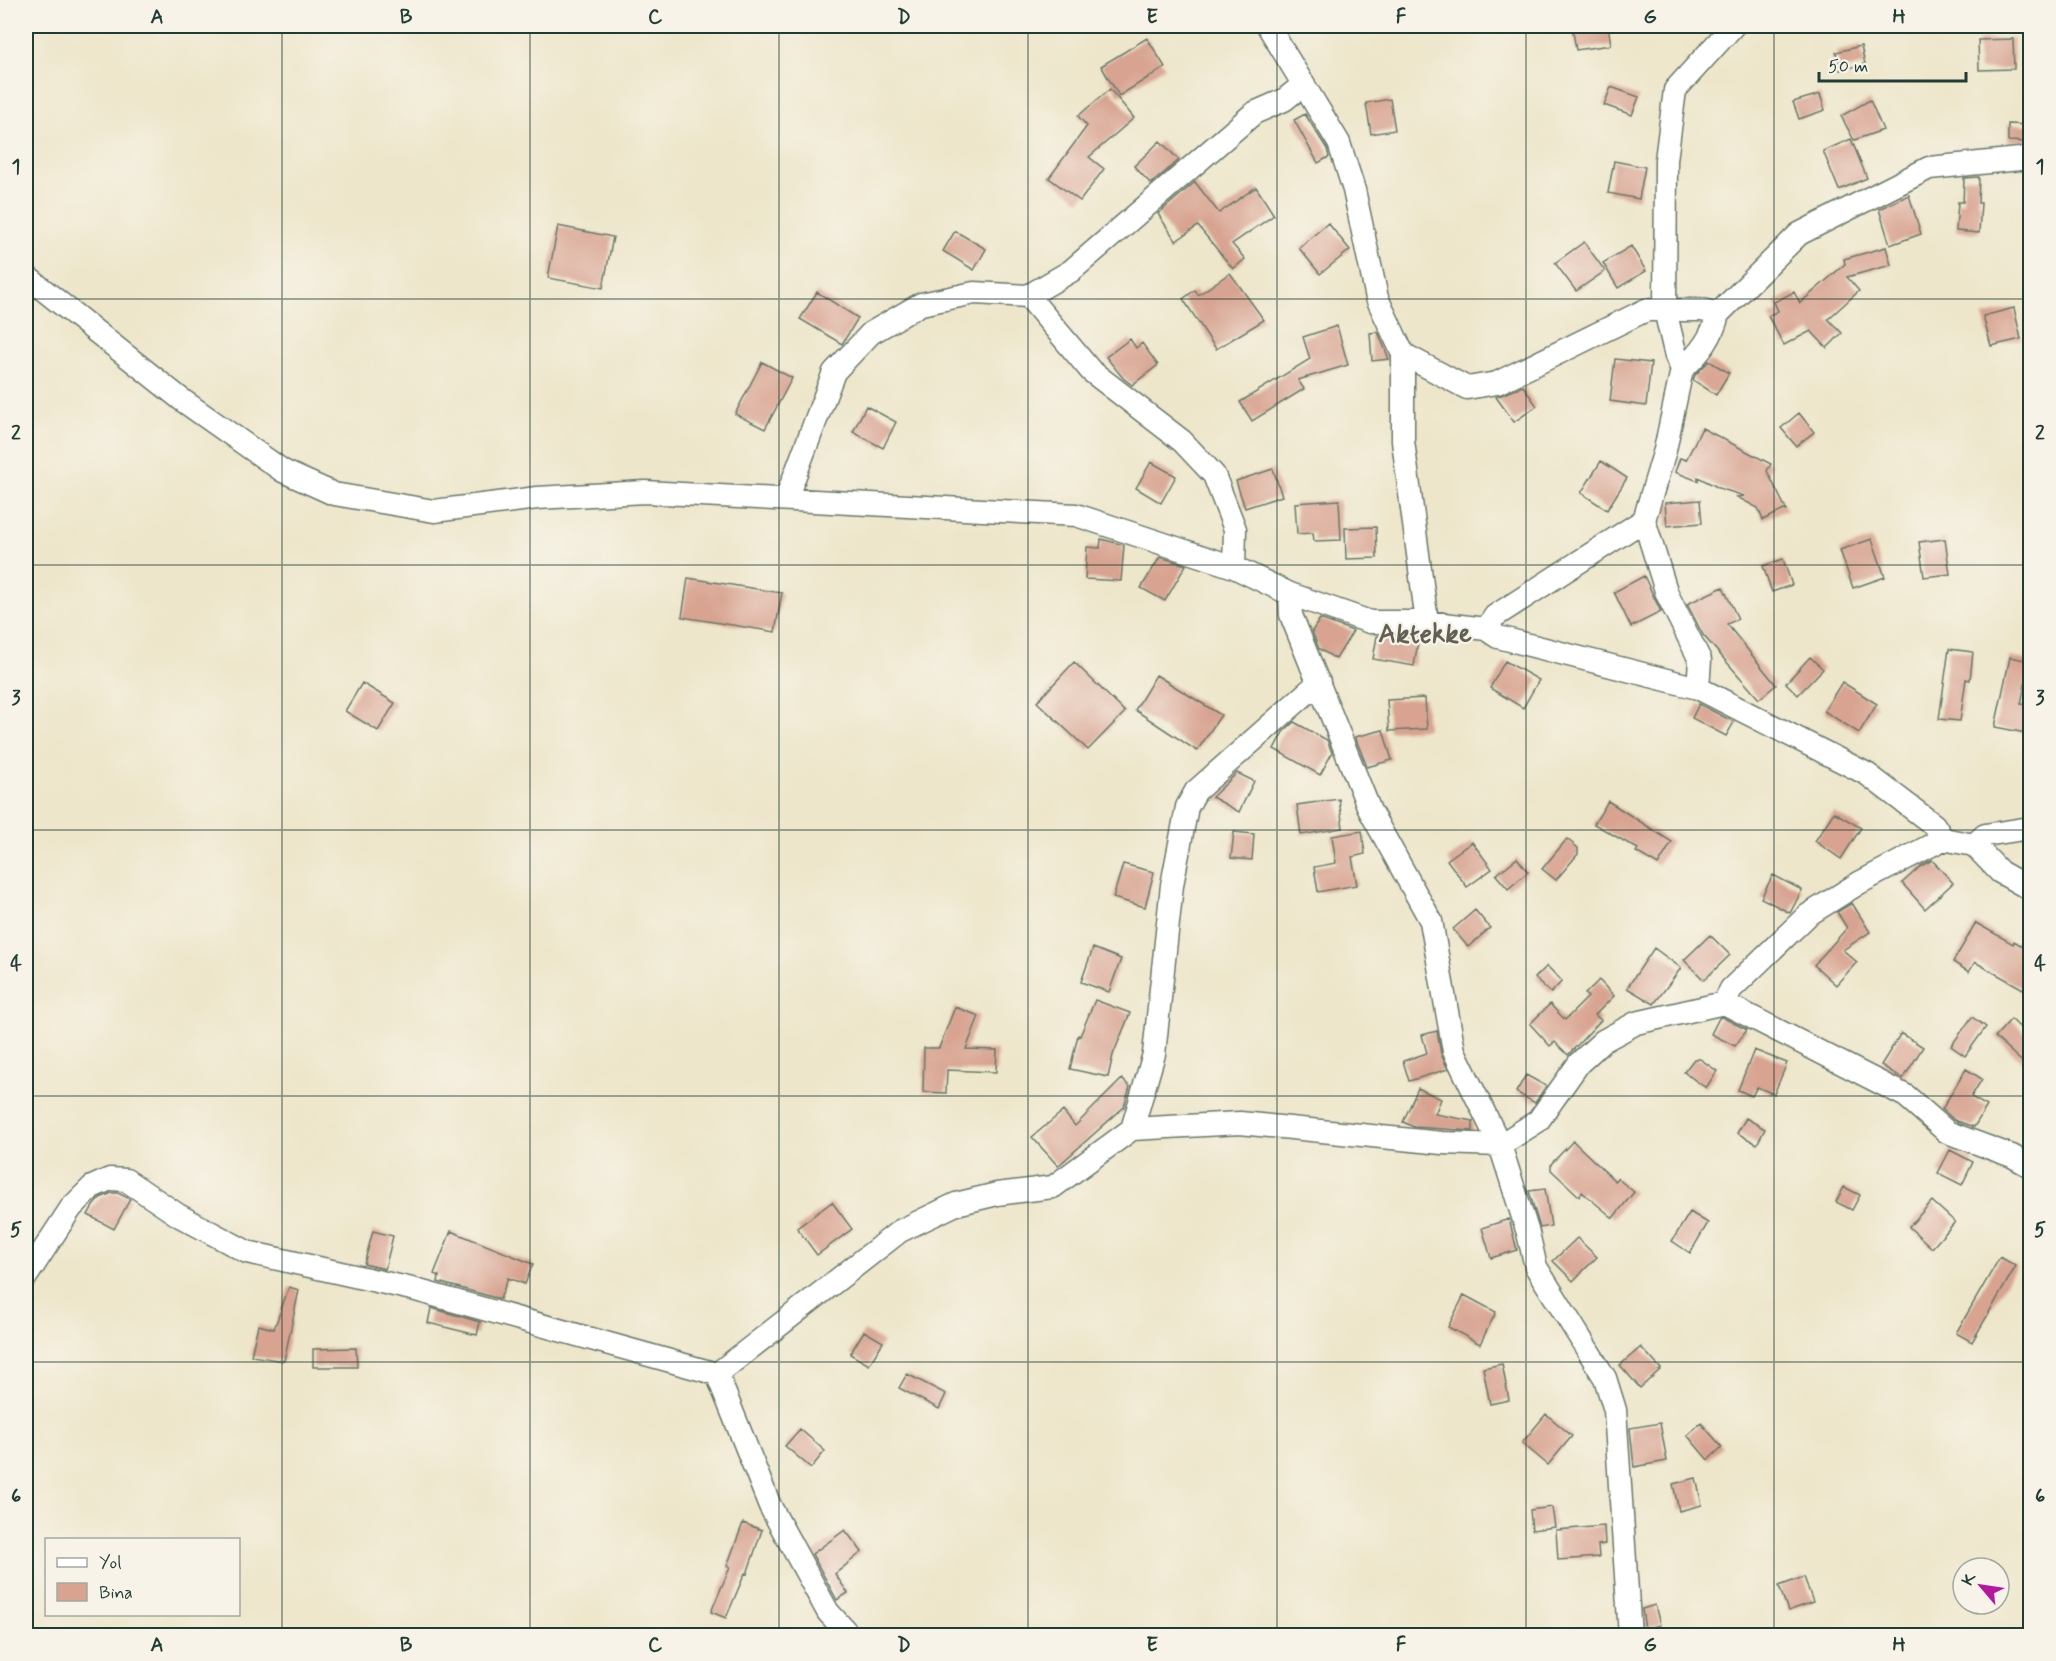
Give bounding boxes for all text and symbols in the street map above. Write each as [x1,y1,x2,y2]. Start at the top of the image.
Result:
text: A [150,4,164,31]
text: B [400,4,413,31]
text: C [648,4,663,31]
text: D [897,4,911,31]
text: E [1146,4,1158,31]
text: F [1396,4,1407,31]
text: G [1643,4,1657,31]
text: H [1892,4,1906,31]
scale bar [1819,45,1966,83]
text: 50 m [1828,55,1868,79]
text: 1 [12,154,20,181]
text: 1 [2036,154,2044,181]
text: 2 [11,420,21,447]
text: 2 [2035,420,2045,447]
district label: Aktekke [1378,617,1472,652]
text: 3 [11,685,21,712]
text: 3 [2035,685,2045,712]
text: 4 [10,951,22,978]
text: 4 [2034,951,2046,978]
text: 5 [10,1217,22,1244]
text: 5 [2034,1217,2046,1244]
text: 6 [11,1483,21,1510]
text: 6 [2035,1483,2045,1510]
legend [45,1538,240,1616]
text: Yol [99,1551,122,1575]
north arrow [1951,1556,2011,1616]
text: K [1957,1569,1981,1589]
text: Bina [99,1581,133,1605]
text: A [150,1632,164,1659]
text: B [400,1632,413,1659]
text: C [648,1632,663,1659]
text: D [897,1632,911,1659]
text: E [1146,1632,1158,1659]
text: F [1396,1632,1407,1659]
text: G [1643,1632,1657,1659]
text: H [1892,1632,1906,1659]

